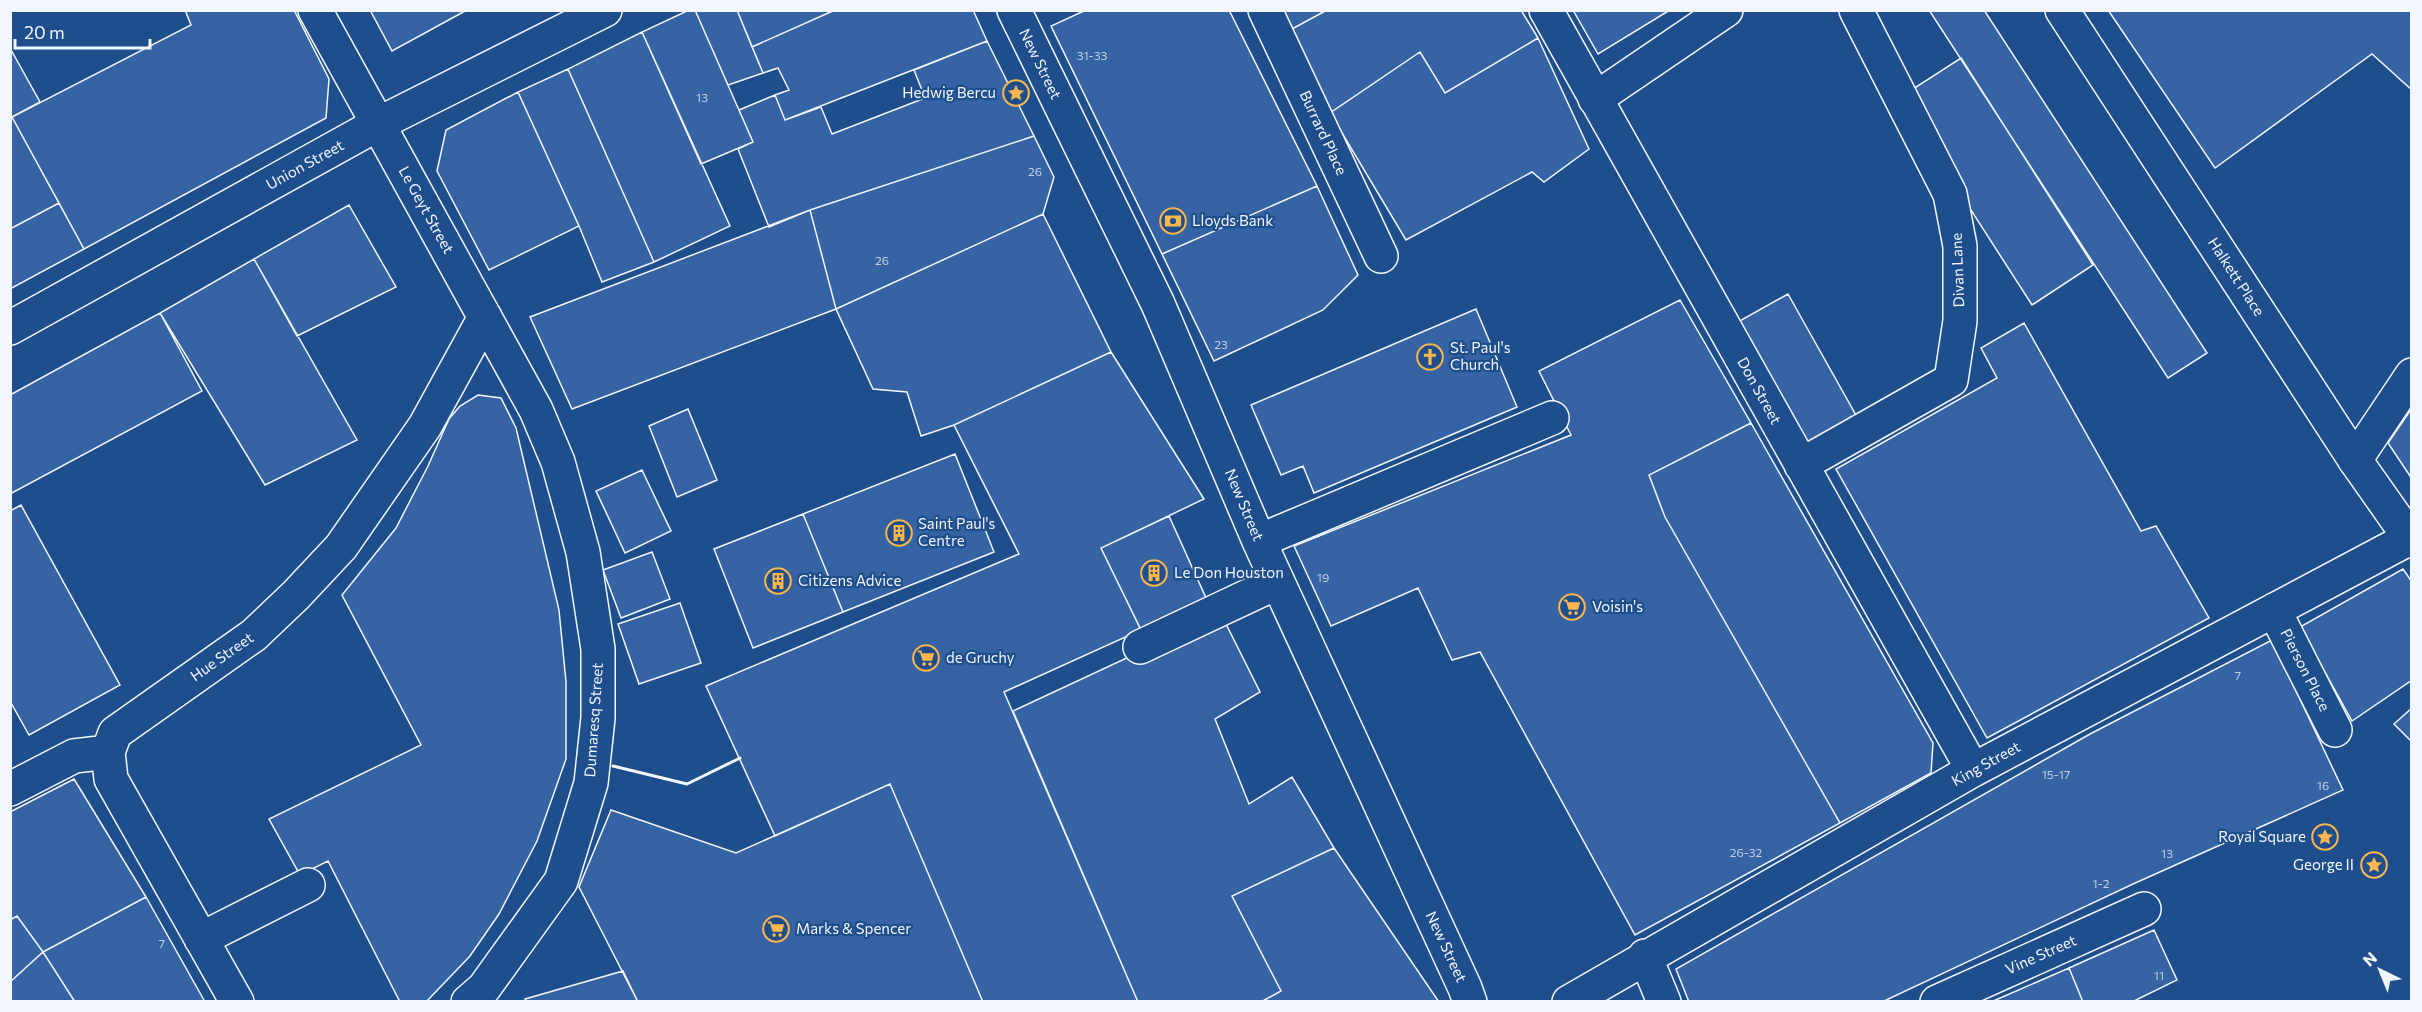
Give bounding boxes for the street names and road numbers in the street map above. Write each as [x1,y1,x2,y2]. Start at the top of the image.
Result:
street label: New Street [1016,25,1066,102]
street label: Burrard Place [1296,87,1351,178]
street label: Union Street [262,135,347,193]
street label: Le Geyt Street [395,163,458,256]
street label: Divan Lane [1947,232,1967,308]
street label: Halkett Place [2205,234,2269,319]
street label: Don Street [1734,354,1786,427]
street label: New Street [1222,466,1268,543]
street label: Pierson Place [2277,625,2335,714]
street label: Hue Street [186,628,256,684]
street label: Dumaresq Street [580,662,606,778]
street label: King Street [1948,737,2023,789]
street label: New Street [1423,908,1471,985]
street label: Vine Street [2002,930,2079,978]

